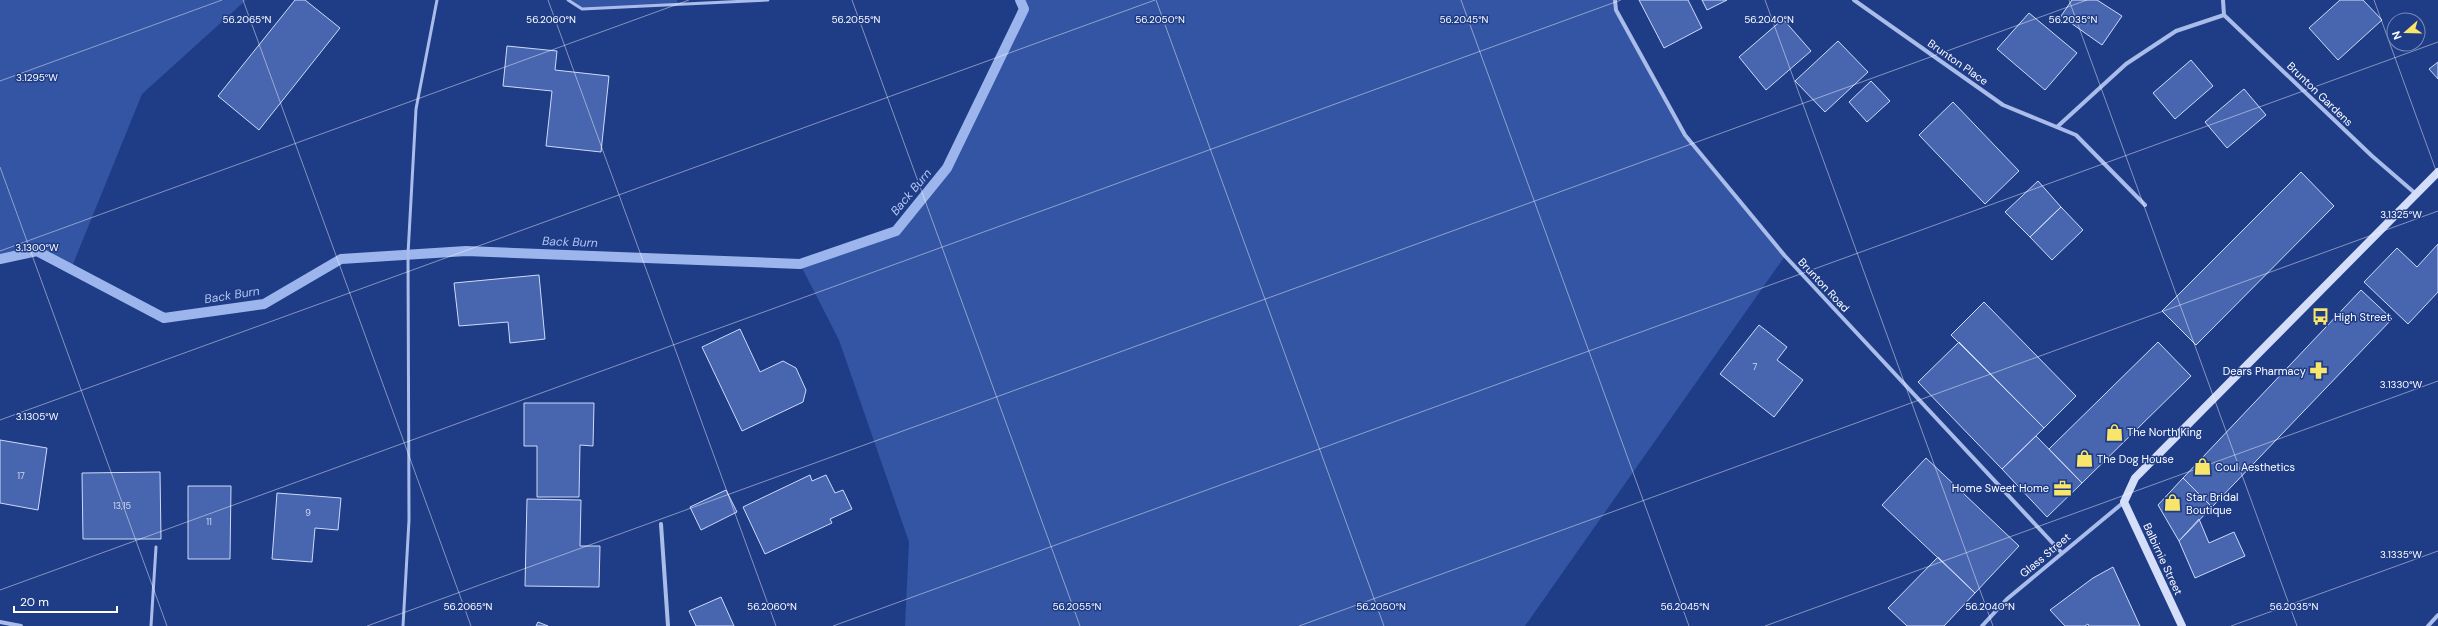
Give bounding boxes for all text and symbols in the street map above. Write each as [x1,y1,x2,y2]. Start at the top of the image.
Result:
north arrow [2386,12,2426,52]
text: 56.2065°N [223,13,272,26]
text: 56.2060°N [526,13,576,26]
text: 56.2055°N [831,13,881,26]
text: 56.2050°N [1135,13,1185,26]
text: 56.2045°N [1440,13,1489,26]
text: 56.2040°N [1744,13,1794,26]
text: 56.2035°N [2049,13,2097,26]
text: N [2389,29,2405,42]
street label: Brunton Place [1925,36,1991,88]
street label: Brunton Gardens [2284,59,2356,129]
text: 3.1295°W [16,71,58,84]
water label: Back Burn [887,165,935,219]
text: 3.1325°W [2380,208,2422,221]
water label: Back Burn [542,233,598,251]
text: 3.1300°W [15,241,59,254]
street label: Brunton Road [1795,255,1853,315]
water label: Back Burn [203,283,261,307]
bus stop icon: High Street [2311,307,2331,327]
place label: High Street [2334,310,2391,324]
house number: 7 [1753,361,1758,373]
pharmacy icon: Dears Pharmacy [2309,361,2329,381]
place label: Dears Pharmacy [2223,364,2306,378]
text: 3.1330°W [2380,378,2423,391]
text: 3.1305°W [16,410,59,423]
shop icon: The North King [2104,422,2124,442]
place label: The North King [2127,425,2202,439]
shop icon: The Dog House [2074,449,2094,469]
place label: The Dog House [2097,452,2174,466]
shop icon: Coul Aesthetics [2192,457,2212,477]
place label: Coul Aesthetics [2215,460,2295,474]
house number: 17 [17,470,25,482]
office icon: Home Sweet Home [2052,478,2072,498]
place label: Home Sweet Home [1952,481,2049,495]
place label: Star Bridal Boutique [2186,490,2238,517]
shop icon: Star Bridal Boutique [2163,493,2183,513]
house number: 13,15 [113,500,131,512]
house number: 9 [305,507,311,519]
house number: 11 [206,516,212,528]
street label: Balbirnie Street [2140,521,2186,597]
street label: Glass Street [2017,530,2073,580]
text: 3.1335°W [2380,548,2422,561]
scale bar [14,588,117,614]
text: 20 m [20,594,49,610]
text: 56.2065°N [444,600,493,613]
text: 56.2060°N [747,600,797,613]
text: 56.2055°N [1052,600,1102,613]
text: 56.2050°N [1356,600,1406,613]
text: 56.2045°N [1661,600,1710,613]
text: 56.2040°N [1965,600,2015,613]
text: 56.2035°N [2270,600,2318,613]

